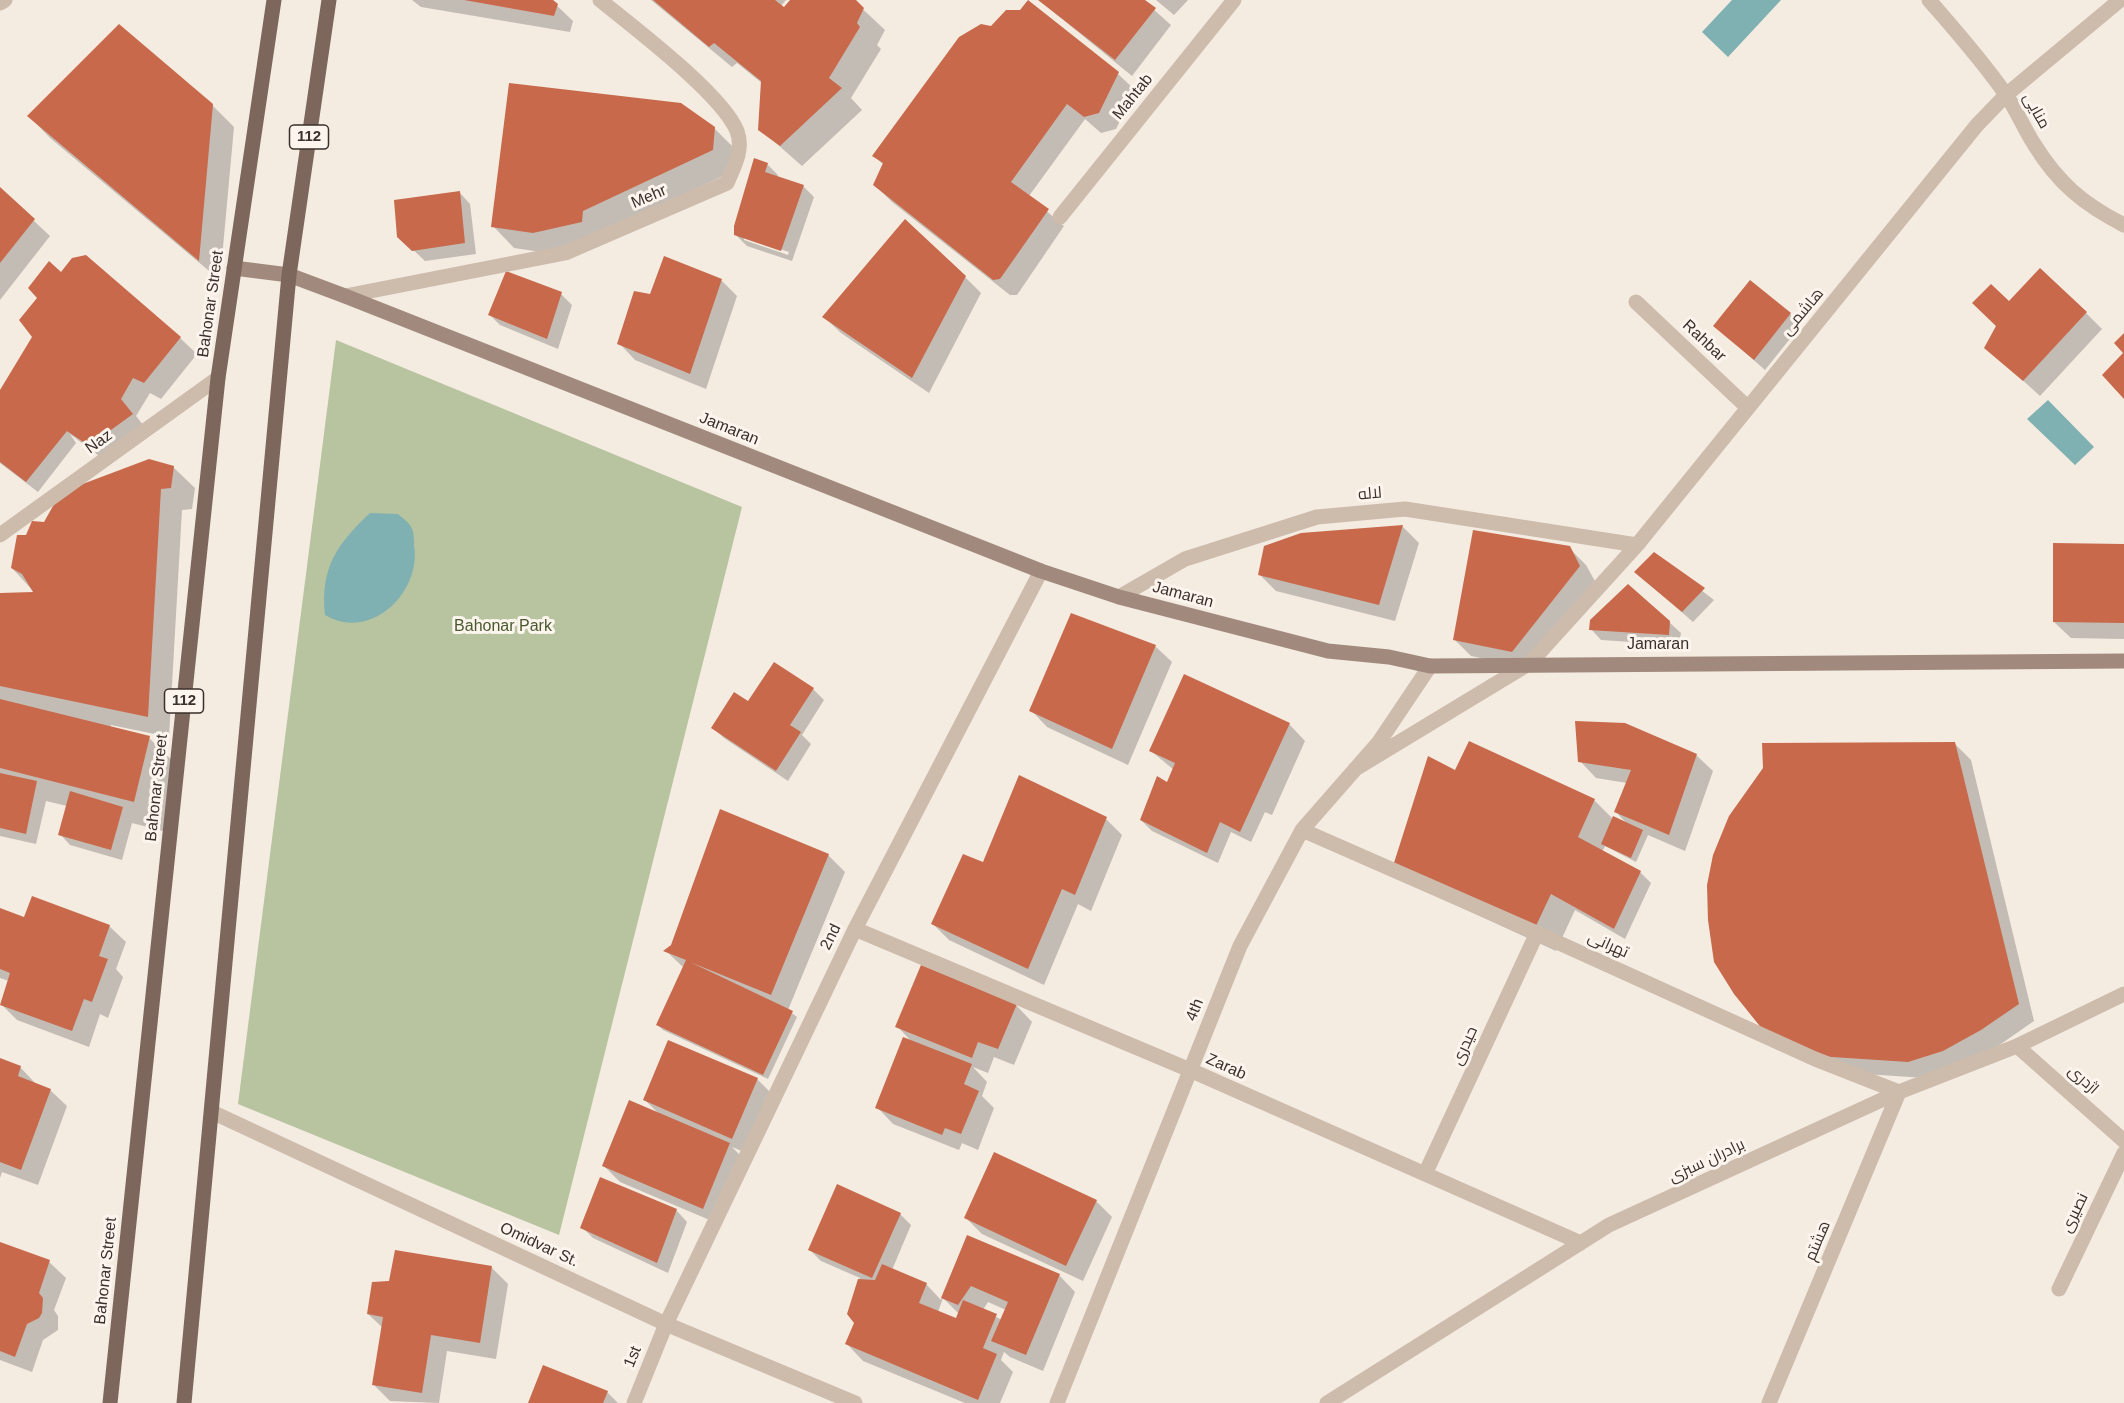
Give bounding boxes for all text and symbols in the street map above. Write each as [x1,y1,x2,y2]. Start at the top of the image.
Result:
street label: Mahtab [1109,70,1157,124]
street label: منایی [2018,90,2054,132]
road number: 112 [290,125,328,149]
street label: Mehr [628,181,670,213]
street label: Bahonar Street [194,249,228,359]
street label: هاشمی [1778,285,1828,339]
street label: Rahbar [1678,316,1730,366]
street label: Jamaran [697,408,761,450]
street label: Naz [82,426,116,458]
street label: لاله [1357,483,1383,505]
street label: Jamaran [1150,578,1216,612]
park label: Bahonar Park [454,617,552,637]
street label: Jamaran [1627,635,1689,655]
road number: 112 [164,689,204,713]
street label: Bahonar Street [142,733,172,843]
street label: 2nd [817,921,845,953]
street label: تهرانی [1585,928,1631,962]
street label: 4th [1182,996,1208,1024]
street label: حیدری [1448,1024,1482,1068]
street label: Zarab [1203,1050,1249,1084]
street label: اژدری [2064,1061,2102,1099]
street label: برادران سبزی [1666,1135,1748,1187]
street label: نصیری [2057,1190,2093,1236]
street label: Bahonar Street [91,1216,121,1326]
street label: Omidvar St. [497,1218,581,1272]
street label: هشتم [1801,1218,1835,1264]
street label: 1st [620,1344,646,1370]

